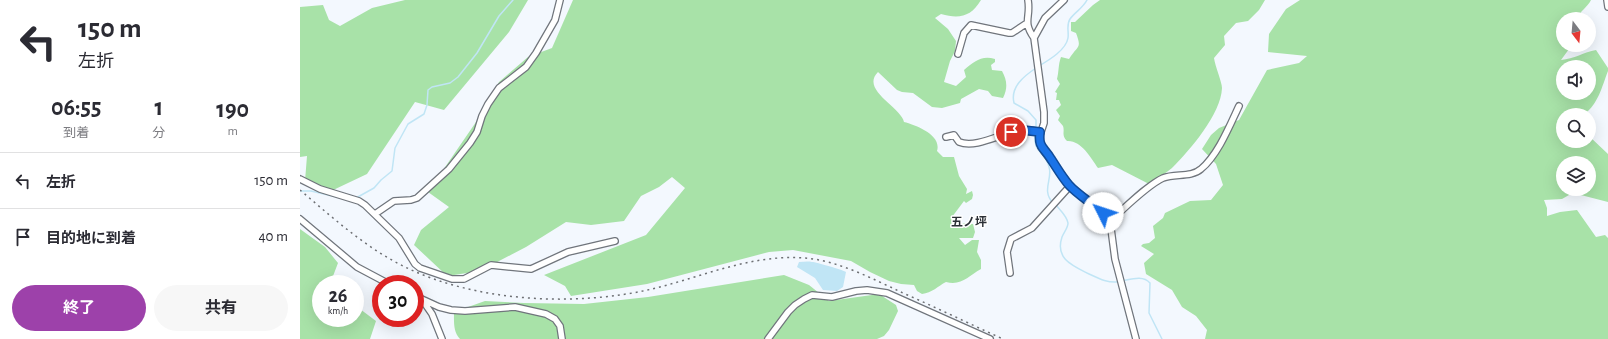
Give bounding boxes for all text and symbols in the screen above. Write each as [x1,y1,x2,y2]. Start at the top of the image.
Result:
north arrow [1556,12,1596,52]
map controls [1556,12,1596,196]
text: 150 m [78,15,142,43]
icon: left [12,16,64,68]
text: 左折 [78,53,114,71]
button: sound [1556,60,1596,100]
text: 06:55 [51,96,101,120]
text: 1 [154,96,163,120]
text: 190 [216,98,249,122]
button: search [1556,108,1596,148]
pin [994,115,1028,149]
icon: arrive [1000,121,1022,143]
text: m [227,125,238,138]
text: 到着 [63,127,89,140]
text: 分 [152,127,165,140]
button: layers [1556,156,1596,196]
icon: left [12,170,34,192]
text: 150 m [254,173,288,188]
text: 左折 [46,175,76,190]
position arrow [1082,192,1124,234]
district label: 五ノ坪 [951,216,987,228]
icon: arrive [12,226,34,248]
text: 40 m [258,229,288,244]
text: 目的地に到着 [46,231,136,246]
speed limit sign: 30 [372,275,424,327]
button: 終了 [12,285,146,331]
button: 共有 [154,285,288,331]
text: 26 [328,286,348,306]
text: km/h [328,306,348,316]

